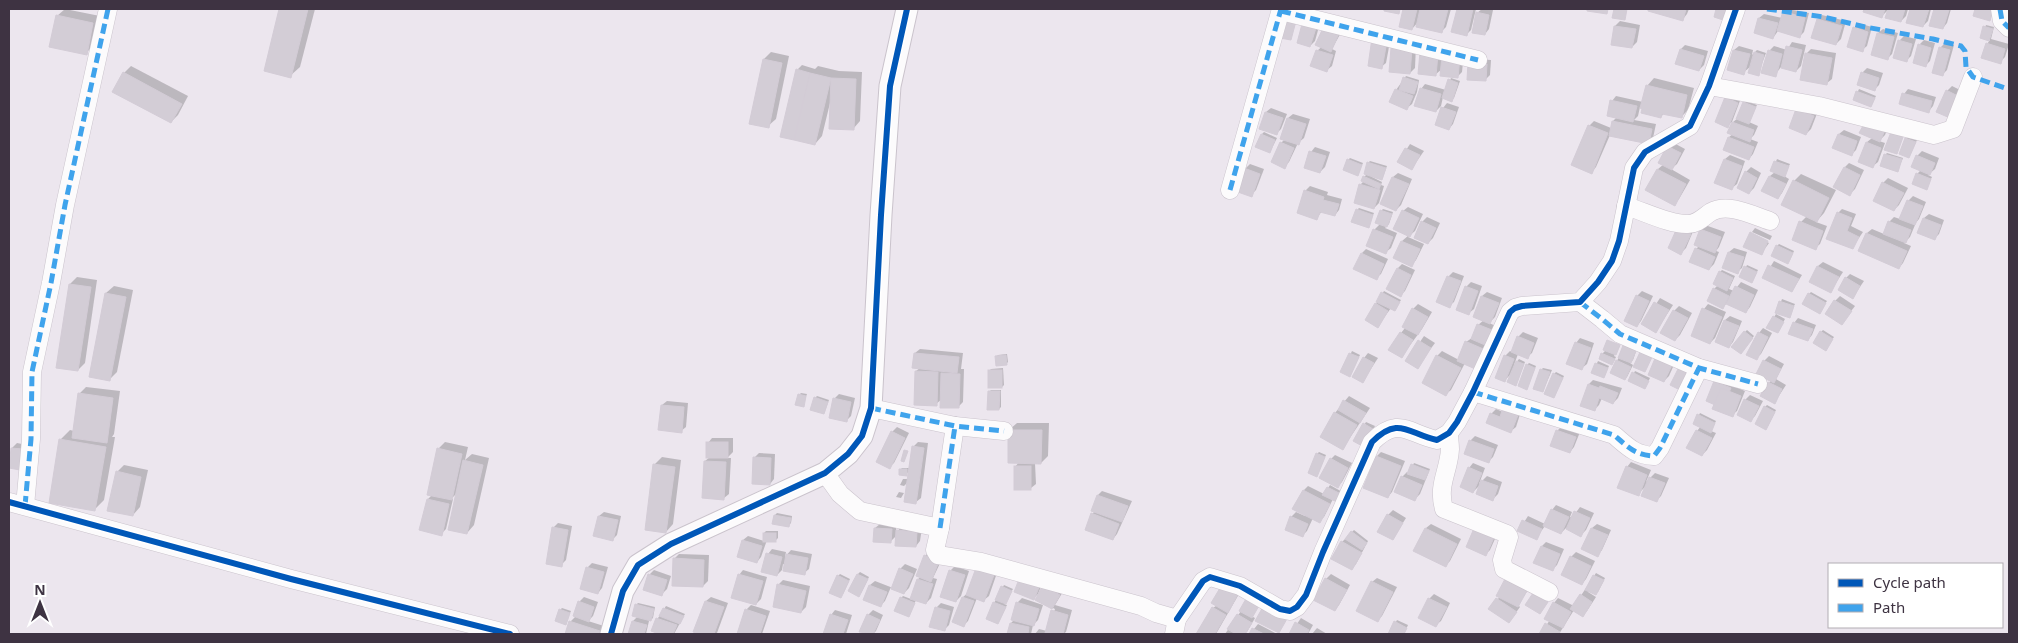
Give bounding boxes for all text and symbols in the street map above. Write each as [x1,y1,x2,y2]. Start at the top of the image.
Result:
legend [1828,563,2003,628]
text: Cycle path [1873,572,1946,592]
north arrow [15,578,65,628]
text: N [34,580,46,599]
text: Path [1873,597,1905,617]

